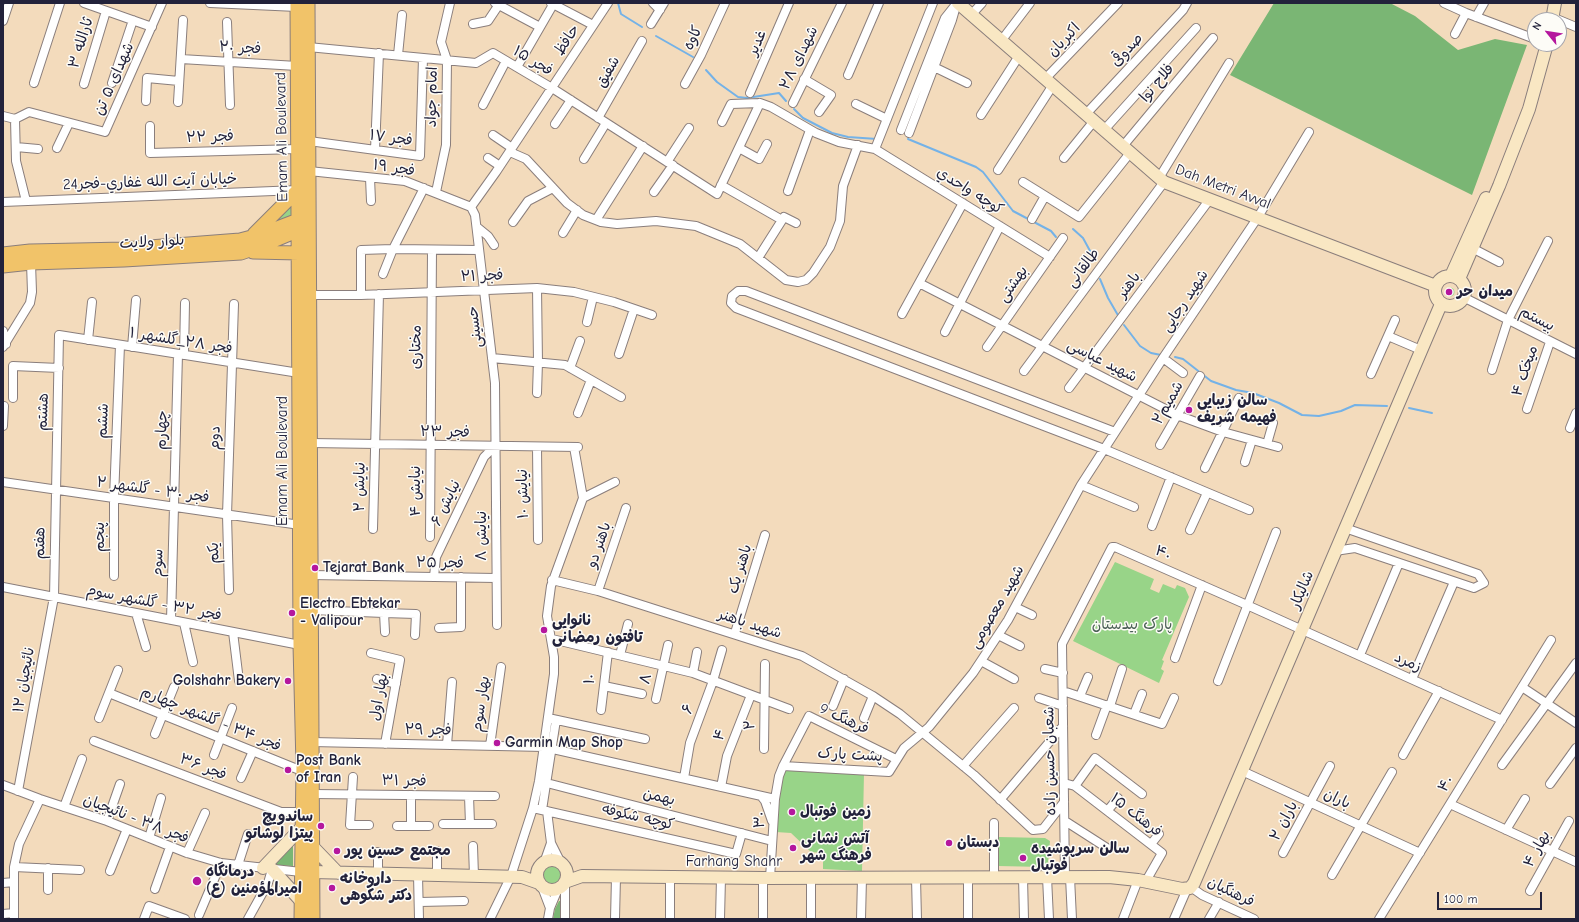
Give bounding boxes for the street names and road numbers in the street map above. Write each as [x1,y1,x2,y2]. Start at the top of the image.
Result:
street label: ثارالله ۳ [65,15,97,71]
street label: اکبریان [1044,19,1084,61]
street label: حافظ [550,21,584,59]
street label: کاوه [679,23,707,53]
street label: شهدای ۲۸ [776,23,822,93]
street label: غدیر [744,27,770,59]
street label: صدوقی [1107,30,1147,70]
street label: فجر ۲۰ [218,38,262,58]
street label: شهدای ۵ تن [90,40,138,118]
street label: فجر ۱۵ [510,42,556,80]
street label: شفیق [592,53,624,91]
street label: فلاح نوا [1136,60,1178,106]
street label: امام جواد [422,66,442,128]
street label: Emam Ali Boulevard [272,72,292,202]
street label: فجر ۱۷ [368,126,414,150]
street label: فجر ۲۲ [186,127,234,147]
street label: فجر ۱۹ [372,156,416,180]
street label: Dah Metri Avval [1173,161,1273,213]
street label: كوچه واحدي [933,163,1007,219]
street label: خيابان آيت الله غفاري-فجر24 [63,170,237,194]
street label: بلوار ولایت [119,231,185,253]
street label: طالقانی [1062,245,1104,291]
street label: بهشتی [994,262,1032,306]
street label: فجر ۲۱ [460,266,504,286]
street label: شهید رجایی [1158,266,1212,336]
street label: باهنر [1113,268,1145,302]
street label: بیستم [1516,303,1558,335]
street label: حسینی [464,305,486,349]
street label: فجر ۲۸_گلشهر ۱ [128,324,234,358]
street label: مختاری [407,325,425,369]
street label: شهید عباسی [1064,336,1140,386]
street label: میخک ۴ [1508,343,1542,399]
street label: شمیم۲ [1148,378,1188,428]
street label: هشتم [33,393,53,431]
street label: Emam Ali Boulevard [274,396,292,526]
street label: ششم [93,403,113,439]
street label: چهارم [152,410,172,450]
street label: فجر ۲۳ [420,423,470,441]
street label: دوم [206,426,224,450]
street label: نیایش ۲ [351,462,369,512]
street label: نیایش ۴ [407,466,425,516]
street label: نیایش ۱۰ [514,469,532,519]
street label: فجر ۳۰ - گلشهر ۲ [95,473,211,507]
street label: نیایش ۶ [427,477,465,529]
street label: نیایش ۸ [473,511,491,561]
street label: باهنر دو [583,520,615,570]
street label: پنجم [91,522,109,552]
street label: هفتم [31,527,49,559]
street label: ۴۰ [1152,541,1174,565]
street label: یکم [205,542,223,564]
street label: باهنر یک [724,542,756,596]
street label: سوم [149,549,167,577]
street label: فجر ۲۵ [416,554,464,572]
street label: شهید معصومی [966,562,1028,652]
street label: شالیکار [1286,568,1318,612]
street label: فجر ۳۲ - گلشهر سوم [85,581,223,625]
street label: شهید باهنر [716,605,784,643]
street label: نائیجیان ۱۲ [9,646,39,714]
street label: زمرد [1392,648,1424,676]
street label: بهار اول [366,672,392,722]
street label: ۸ [636,672,656,686]
street label: ۱۰ [580,673,600,685]
street label: بهار سوم [468,675,494,733]
street label: فجر ۳۴ - گلشهر چهارم [138,683,284,755]
street label: فرهنگ 9 [816,700,872,738]
street label: ۶ [678,702,698,716]
street label: شعبان حسین زاده [1040,706,1060,816]
street label: ۲ [741,720,759,730]
street label: فجر ۲۹ [404,721,452,739]
street label: ۴ [710,726,730,744]
street label: پشت پارک [817,744,883,766]
street label: فجر ۳۶ [177,750,229,784]
street label: فجر ۳۱ [381,772,427,790]
street label: ۴۰ [1434,772,1458,796]
street label: بهمن [641,784,677,810]
street label: باران [1321,785,1353,813]
street label: فرهنگ ۱۵ [1107,789,1165,841]
street label: فجر ۳۸ - نائیجیان [81,791,191,847]
street label: باران ۲ [1266,798,1302,844]
street label: کوچه شکوفه [600,800,676,834]
street label: ۳۰ [751,811,769,829]
street label: بهار ۴ [1520,828,1554,870]
street label: Farhang Shahr [686,853,782,871]
street label: فرهنگیان [1204,873,1258,911]

